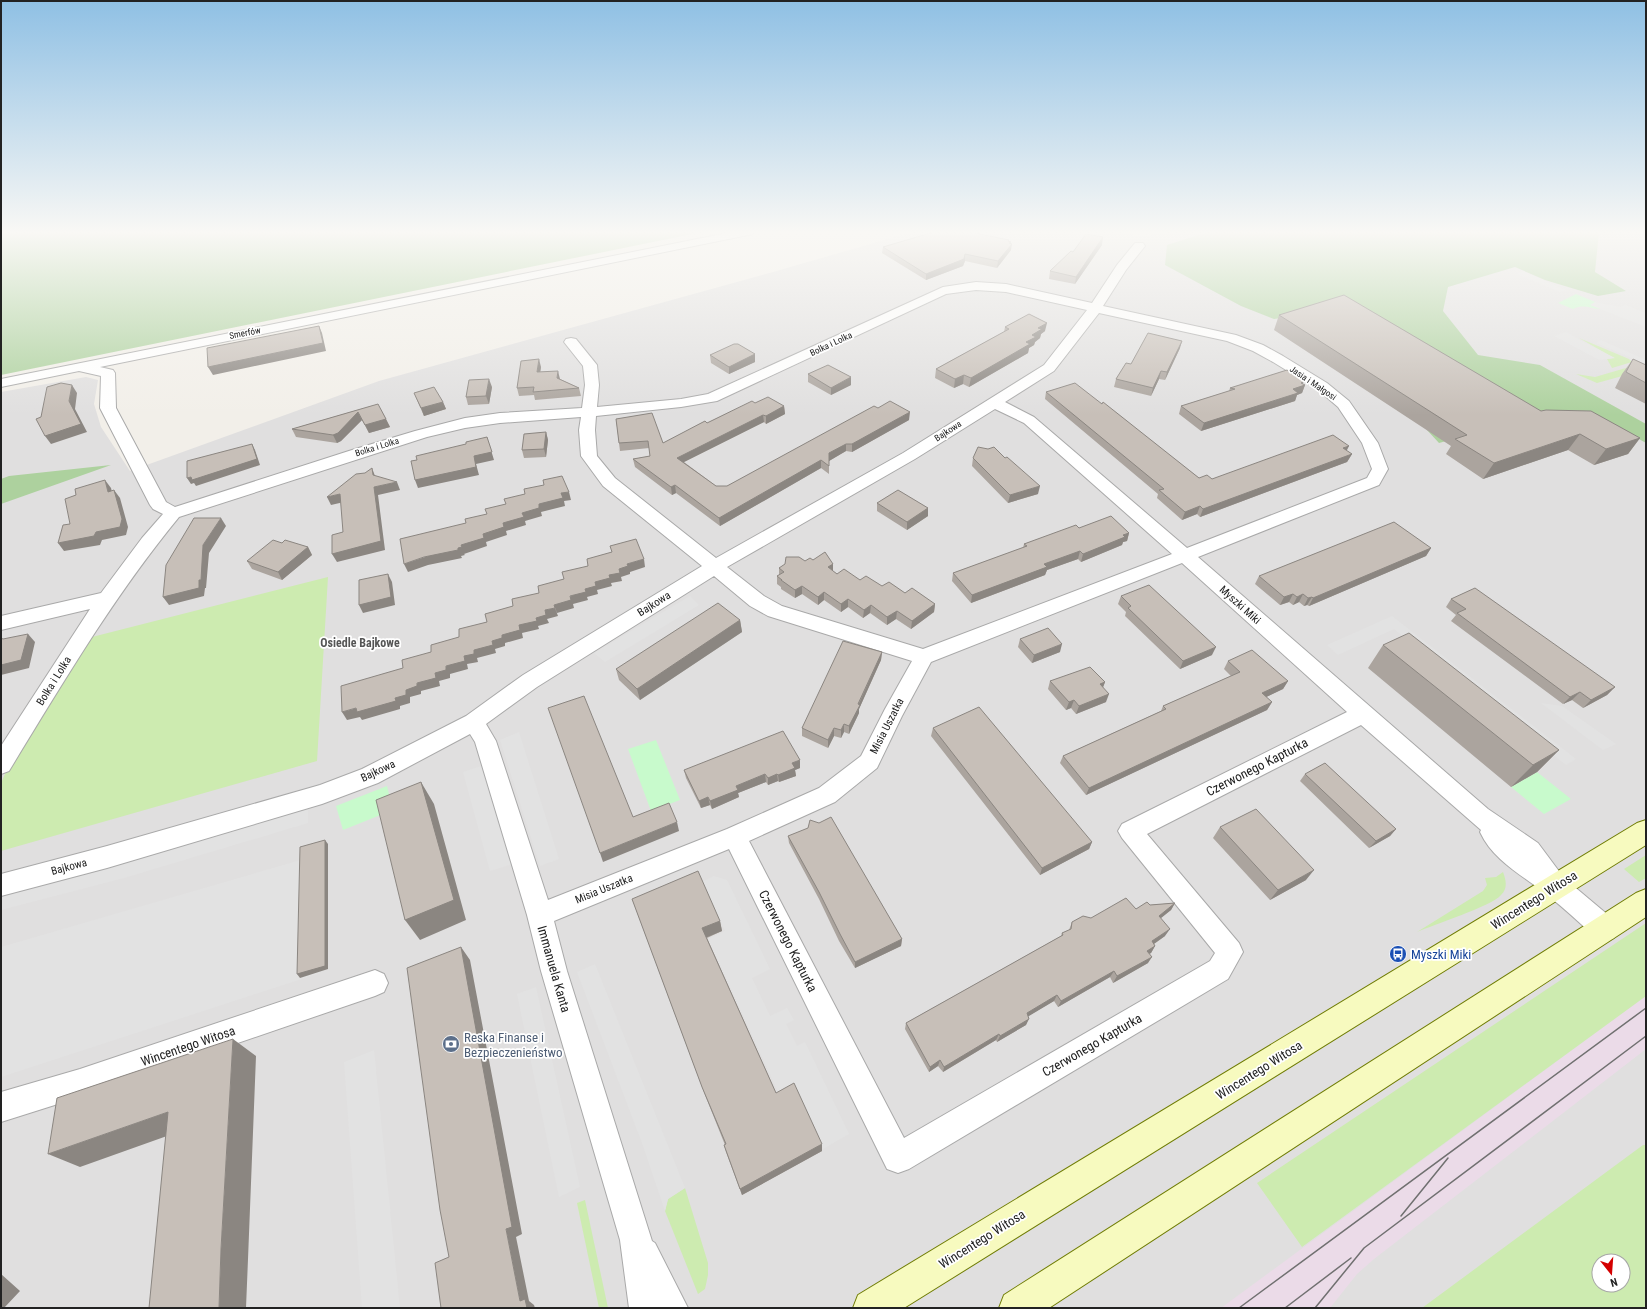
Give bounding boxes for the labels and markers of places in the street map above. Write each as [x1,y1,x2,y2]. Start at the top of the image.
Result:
bus stop icon: Myszki Miki [1388,944,1408,964]
place label: Myszki Miki [1411,947,1471,962]
place label: Reska Finanse i Bezpieczenieństwo [464,1030,563,1060]
bank icon: Reska Finanse i Bezpieczenieństwo [441,1034,461,1054]

